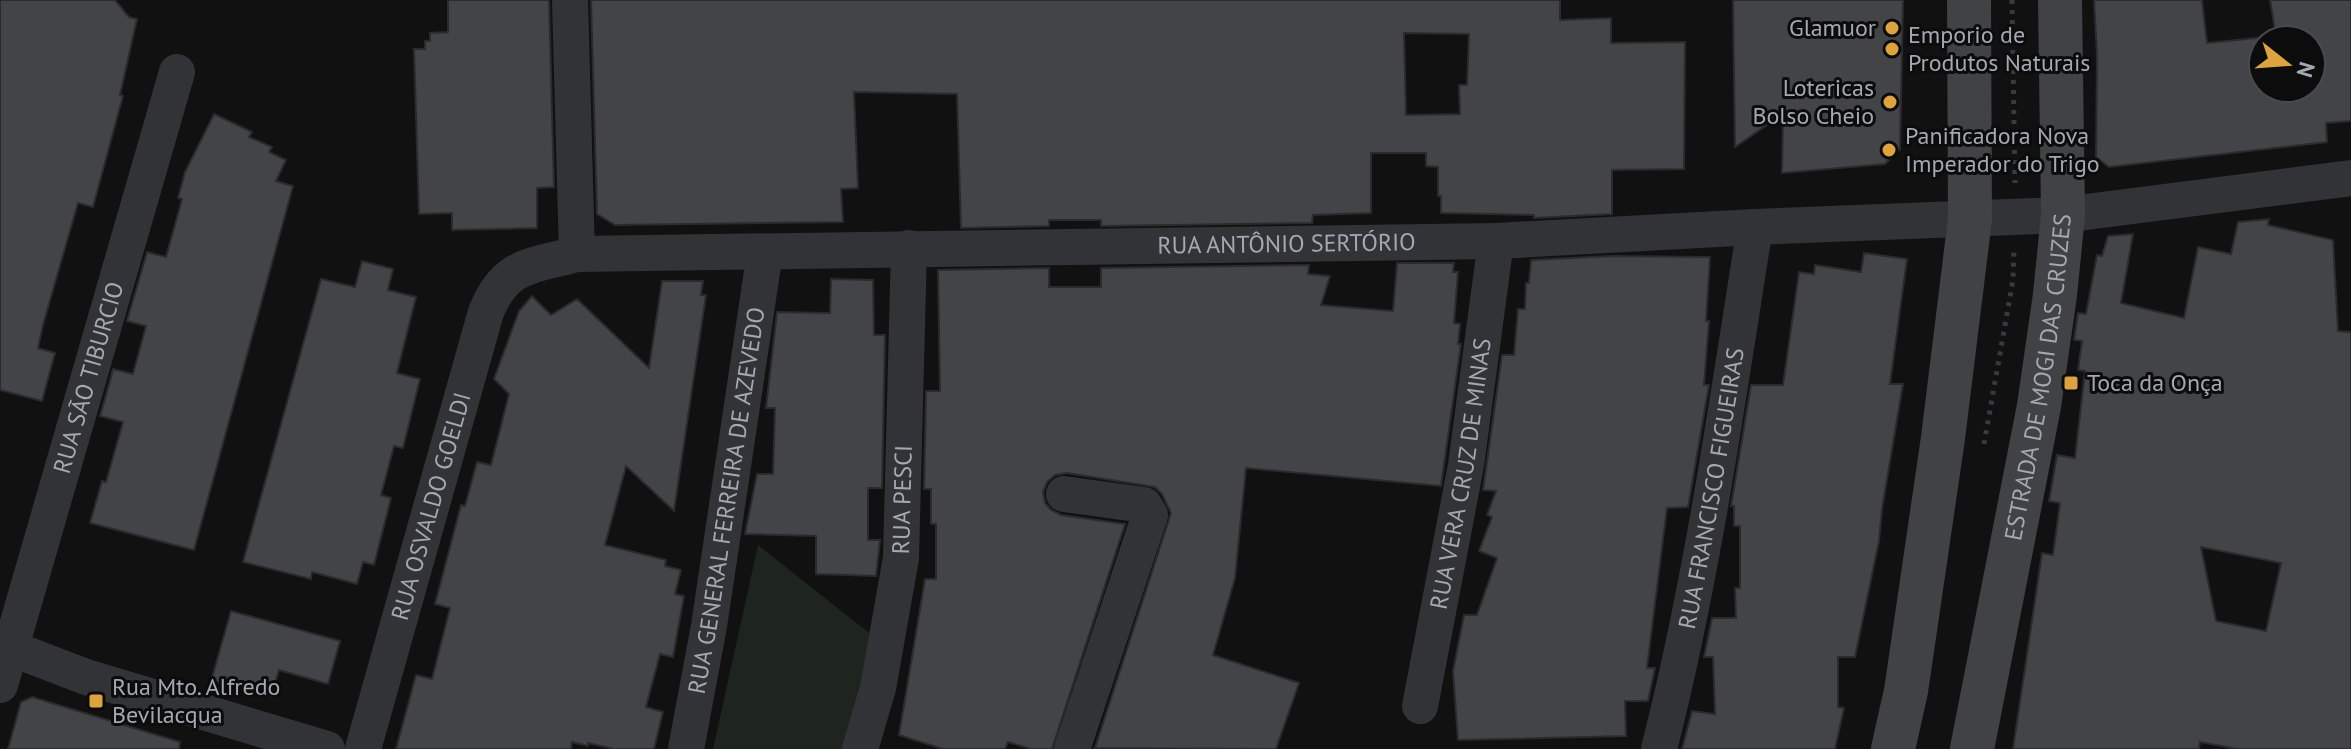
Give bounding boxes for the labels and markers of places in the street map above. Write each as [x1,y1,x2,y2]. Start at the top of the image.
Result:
place label: Glamuor [1789,12,1876,43]
marker: Glamuor [1883,19,1901,37]
place label: Emporio de Produtos Naturais [1908,19,2090,78]
marker: Emporio de Produtos Naturais [1883,40,1901,58]
place label: Lotericas Bolso Cheio [1752,72,1874,131]
marker: Lotericas Bolso Cheio [1881,93,1899,111]
place label: Panificadora Nova Imperador do Trigo [1905,120,2100,179]
marker: Panificadora Nova Imperador do Trigo [1880,141,1898,159]
place label: Toca da Onça [2087,367,2223,398]
marker: Toca da Onça [2062,374,2080,392]
place label: Rua Mto. Alfredo Bevilacqua [112,671,280,730]
marker: Rua Mto. Alfredo Bevilacqua [87,692,105,710]

